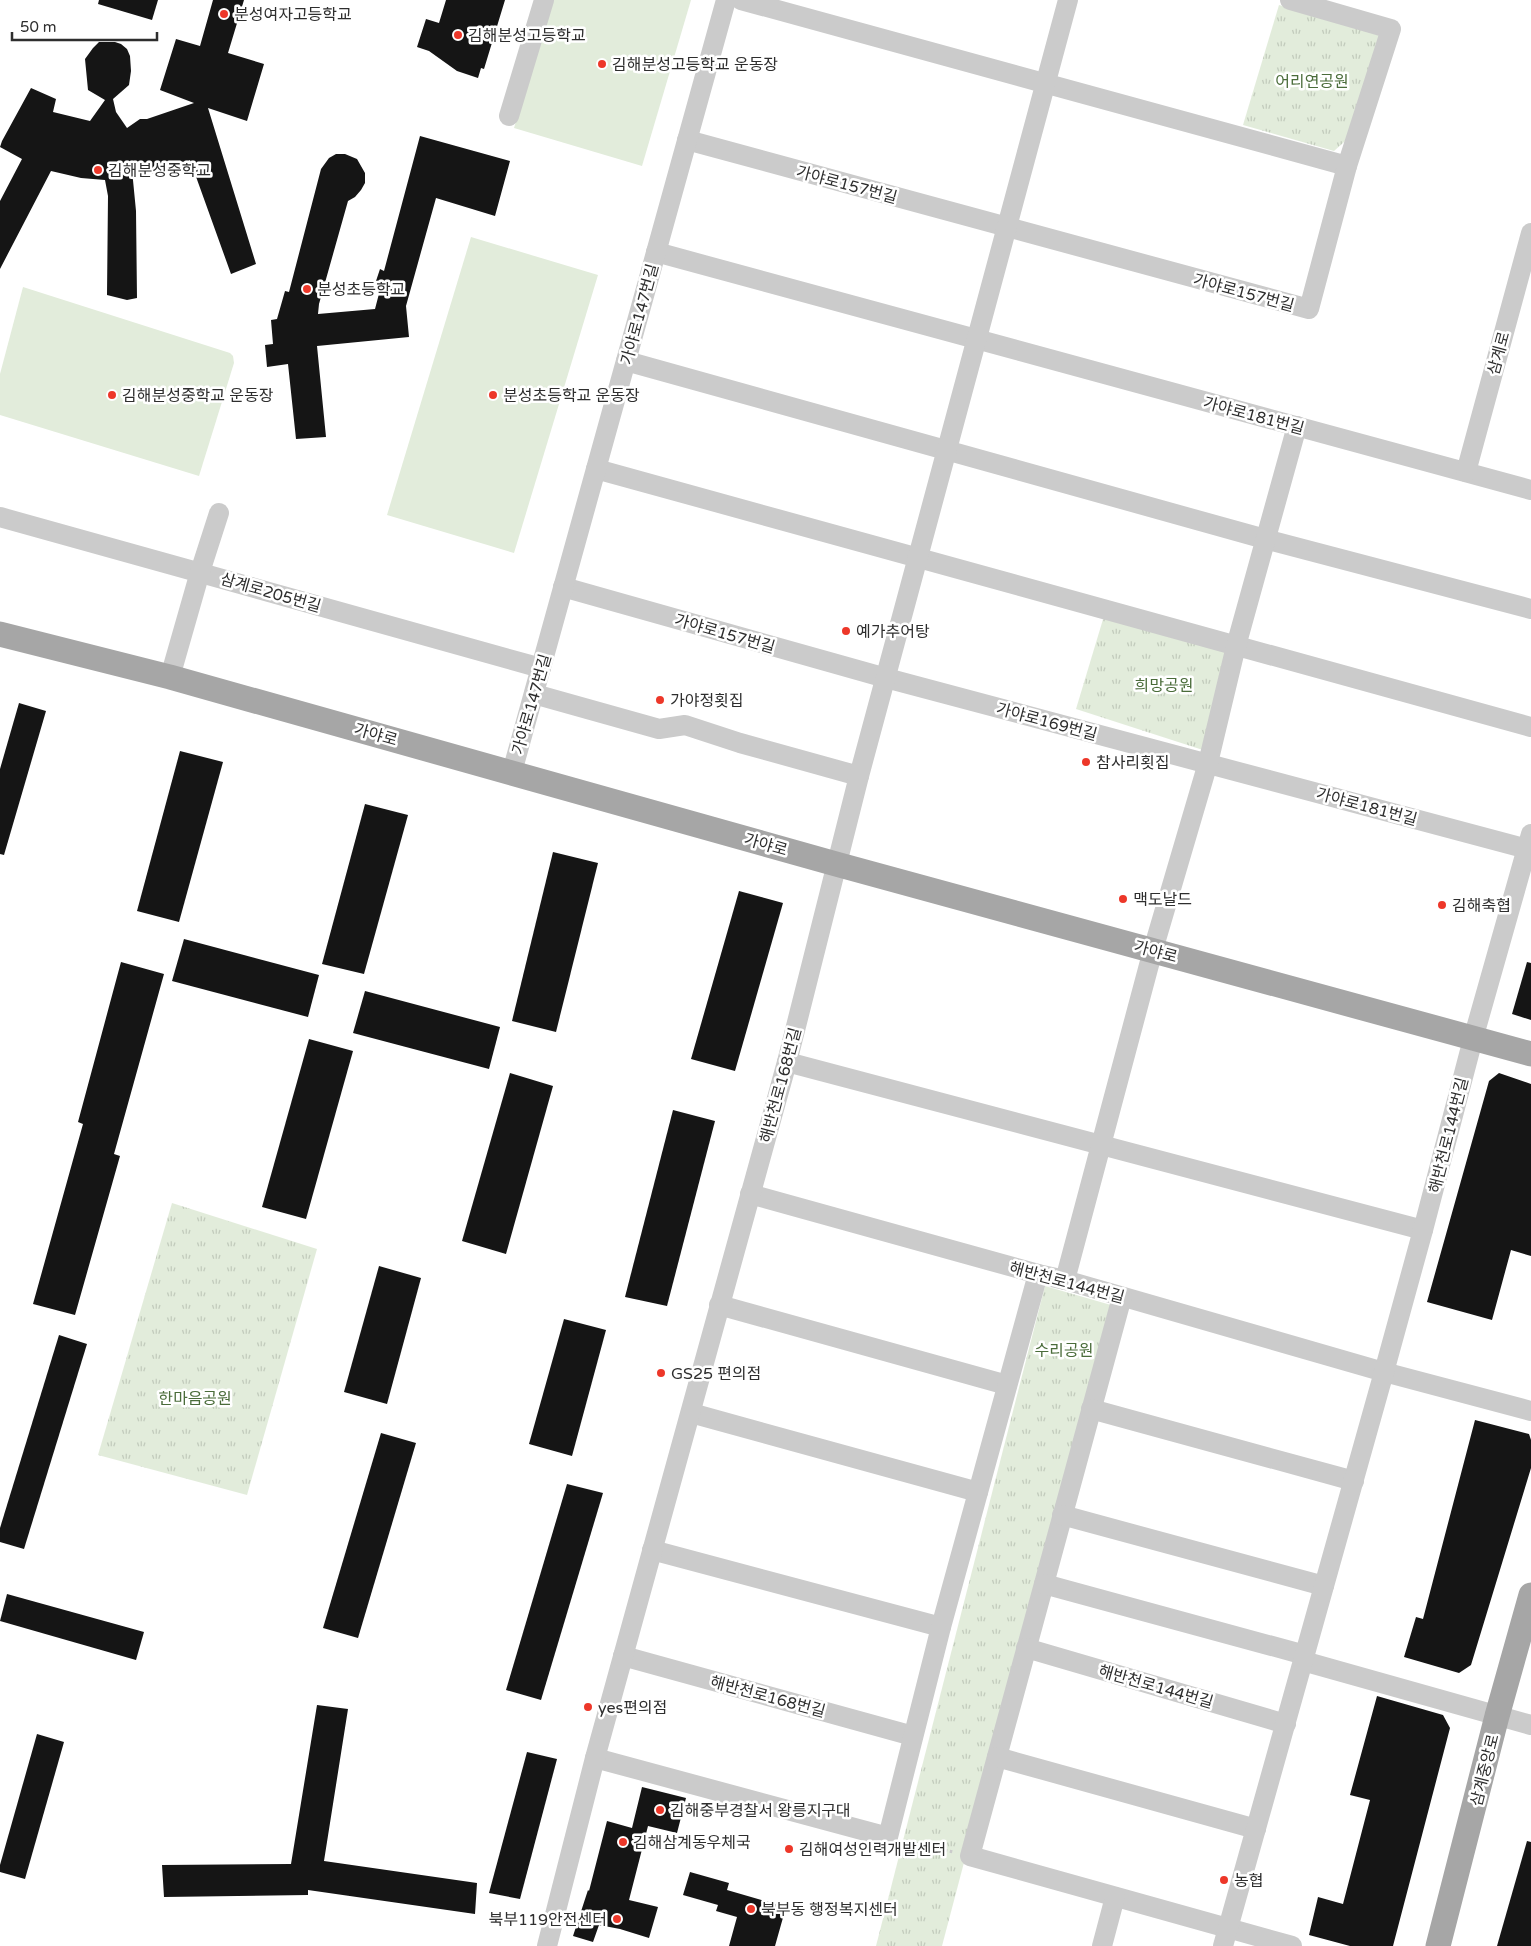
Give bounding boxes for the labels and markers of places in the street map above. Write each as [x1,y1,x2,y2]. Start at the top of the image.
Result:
place label: 분성여자고등학교 [234,5,352,25]
marker: 분성여자고등학교 [218,8,230,20]
place label: 김해분성고등학교 [468,26,586,46]
marker: 김해분성고등학교 [452,29,464,41]
place label: 김해분성고등학교 운동장 [612,55,778,75]
marker: 김해분성고등학교 운동장 [596,58,608,70]
place label: 김해분성중학교 [108,161,211,181]
marker: 김해분성중학교 [92,164,104,176]
place label: 분성초등학교 [317,280,405,300]
marker: 분성초등학교 [301,283,313,295]
place label: 김해분성중학교 운동장 [122,386,274,406]
place label: 분성초등학교 운동장 [503,386,640,406]
marker: 김해분성중학교 운동장 [106,389,118,401]
marker: 분성초등학교 운동장 [487,389,499,401]
place label: 예가추어탕 [856,622,930,642]
marker: 예가추어탕 [840,625,852,637]
place label: 가야정횟집 [670,691,744,711]
marker: 가야정횟집 [654,694,666,706]
place label: 참사리횟집 [1096,753,1170,773]
marker: 참사리횟집 [1080,756,1092,768]
place label: 맥도날드 [1133,890,1192,910]
marker: 맥도날드 [1117,893,1129,905]
place label: 김해축협 [1452,896,1511,916]
marker: 김해축협 [1436,899,1448,911]
place label: GS25 편의점 [671,1364,761,1384]
marker: GS25 편의점 [655,1367,667,1379]
place label: yes편의점 [598,1698,667,1718]
marker: yes편의점 [582,1701,594,1713]
place label: 김해중부경찰서 왕릉지구대 [670,1801,851,1821]
marker: 김해중부경찰서 왕릉지구대 [654,1804,666,1816]
place label: 김해삼계동우체국 [633,1833,751,1853]
marker: 김해삼계동우체국 [617,1836,629,1848]
place label: 김해여성인력개발센터 [799,1840,946,1860]
marker: 김해여성인력개발센터 [783,1843,795,1855]
place label: 농협 [1234,1871,1263,1891]
marker: 농협 [1218,1874,1230,1886]
place label: 북부동 행정복지센터 [761,1900,898,1920]
marker: 북부동 행정복지센터 [745,1903,757,1915]
place label: 북부119안전센터 [489,1910,607,1930]
marker: 북부119안전센터 [611,1913,623,1925]

